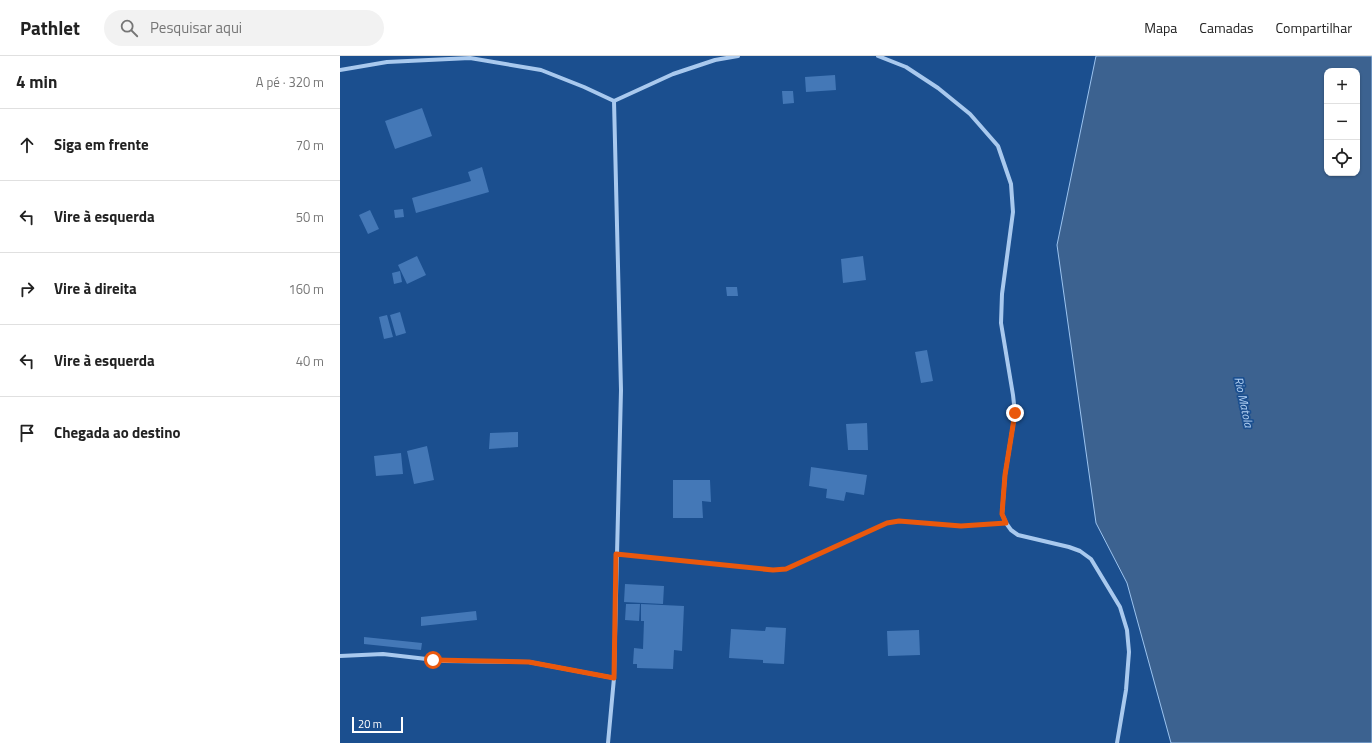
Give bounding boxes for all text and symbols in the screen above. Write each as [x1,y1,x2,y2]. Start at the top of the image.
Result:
search box [104,10,384,46]
text: Pathlet [20,13,80,42]
text: Pesquisar aqui [150,16,242,39]
icon: search [118,17,140,39]
text: Mapa [1144,17,1177,38]
text: Camadas [1199,17,1254,38]
text: Compartilhar [1276,17,1352,38]
map controls [1324,68,1360,176]
button: + [1324,68,1360,104]
text: 4 min [16,69,57,95]
text: A pé · 320 m [256,72,324,92]
button: − [1324,104,1360,140]
text: Siga em frente [54,133,149,156]
icon: ahead [16,134,38,156]
text: 70 m [296,135,324,155]
button: locate [1324,140,1360,176]
text: Vire à esquerda [54,205,155,228]
icon: left [16,206,38,228]
text: 50 m [296,207,324,227]
text: Vire à direita [54,277,137,300]
icon: right [16,278,38,300]
text: 160 m [288,279,324,299]
text: Vire à esquerda [54,349,155,372]
icon: left [16,350,38,372]
text: 40 m [296,351,324,371]
water label: Rio Matola [1229,375,1259,430]
route end [1006,404,1024,422]
text: Chegada ao destino [54,421,180,444]
icon: arrive [16,422,38,444]
route start [424,651,442,669]
scale bar [352,715,403,734]
text: 20 m [358,716,382,732]

